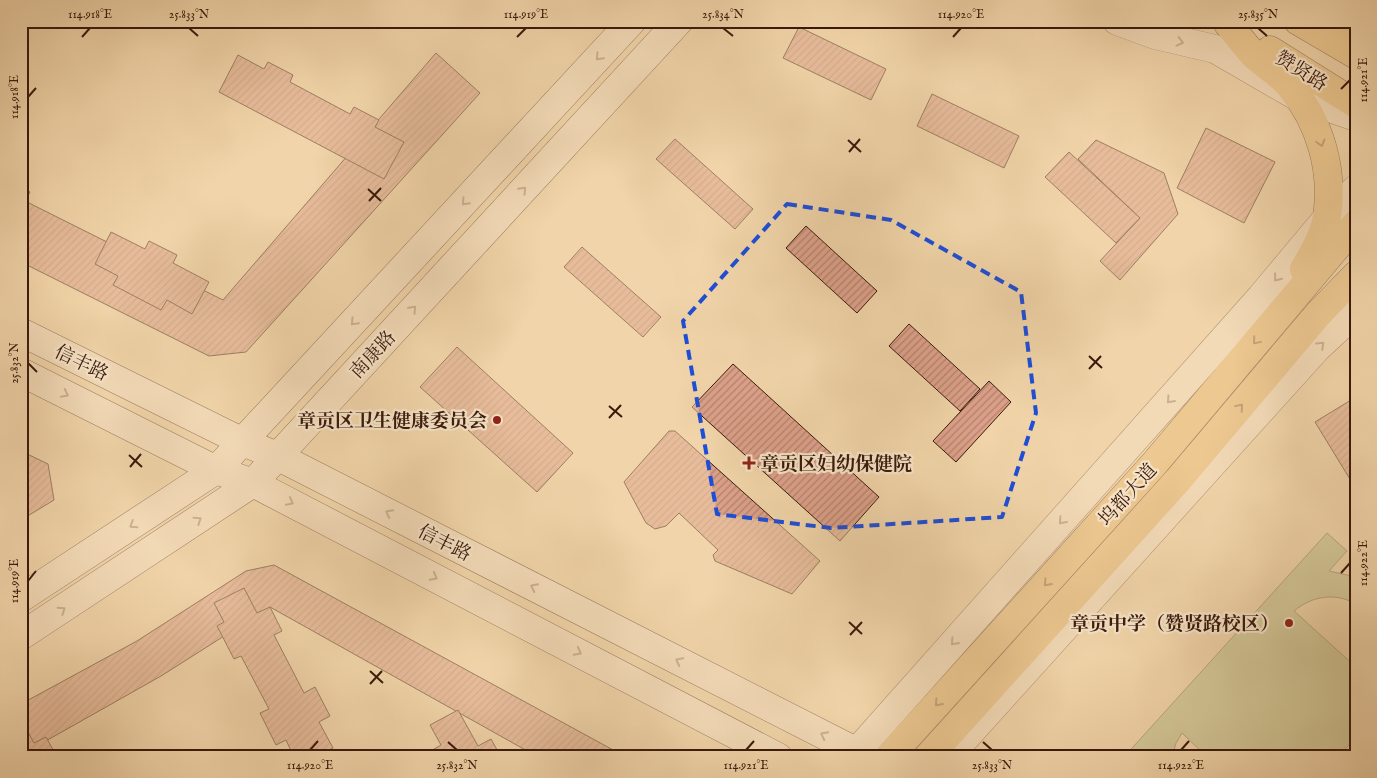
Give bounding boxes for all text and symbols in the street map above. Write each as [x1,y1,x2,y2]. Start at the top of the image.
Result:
text: 114.918°E [68,7,112,22]
text: 25.833°N [169,7,210,22]
text: 114.919°E [504,7,548,22]
text: 25.834°N [702,7,744,22]
text: 114.920°E [938,7,984,22]
text: 25.835°N [1238,7,1279,22]
one-way arrow [1175,36,1184,47]
street label: 赞贤路 [1270,46,1331,97]
one-way arrow [595,51,604,60]
text: 114.921°E [1356,57,1371,103]
text: 114.918°E [7,75,22,119]
one-way arrow [1315,138,1325,147]
one-way arrow [517,187,526,196]
one-way arrow [461,197,470,206]
one-way arrow [1275,272,1283,281]
one-way arrow [407,306,416,315]
one-way arrow [351,316,360,325]
street label: 南康路 [345,326,402,384]
one-way arrow [1254,335,1262,344]
street label: 信丰路 [50,341,112,387]
one-way arrow [1316,341,1325,350]
text: 25.832°N [7,342,22,384]
one-way arrow [60,388,69,398]
one-way arrow [1167,394,1176,403]
one-way arrow [1234,404,1242,413]
place label: 章贡区卫生健康委员会 [297,410,487,434]
marker: 章贡区卫生健康委员会 [491,414,503,426]
place label: 章贡区妇幼保健院 [760,453,912,477]
marker: 章贡区妇幼保健院 [742,456,756,470]
street label: 坞都大道 [1094,459,1163,532]
one-way arrow [284,496,293,506]
one-way arrow [386,509,395,519]
one-way arrow [1059,516,1068,525]
one-way arrow [192,517,202,526]
one-way arrow [129,519,139,528]
street label: 信丰路 [413,520,475,567]
text: 114.922°E [1356,540,1371,586]
text: 114.919°E [7,559,22,603]
one-way arrow [428,571,437,581]
one-way arrow [1044,577,1053,586]
one-way arrow [530,583,539,593]
one-way arrow [57,606,66,616]
place label: 章贡中学（赞贤路校区） [1070,613,1279,637]
marker: 章贡中学（赞贤路校区） [1283,617,1295,629]
one-way arrow [951,637,960,646]
one-way arrow [573,646,582,656]
one-way arrow [675,657,684,667]
one-way arrow [935,698,944,707]
one-way arrow [820,731,829,741]
text: 114.920°E [287,758,333,773]
text: 25.832°N [436,758,478,773]
text: 114.921°E [723,758,769,773]
text: 25.833°N [972,758,1013,773]
text: 114.922°E [1158,758,1204,773]

